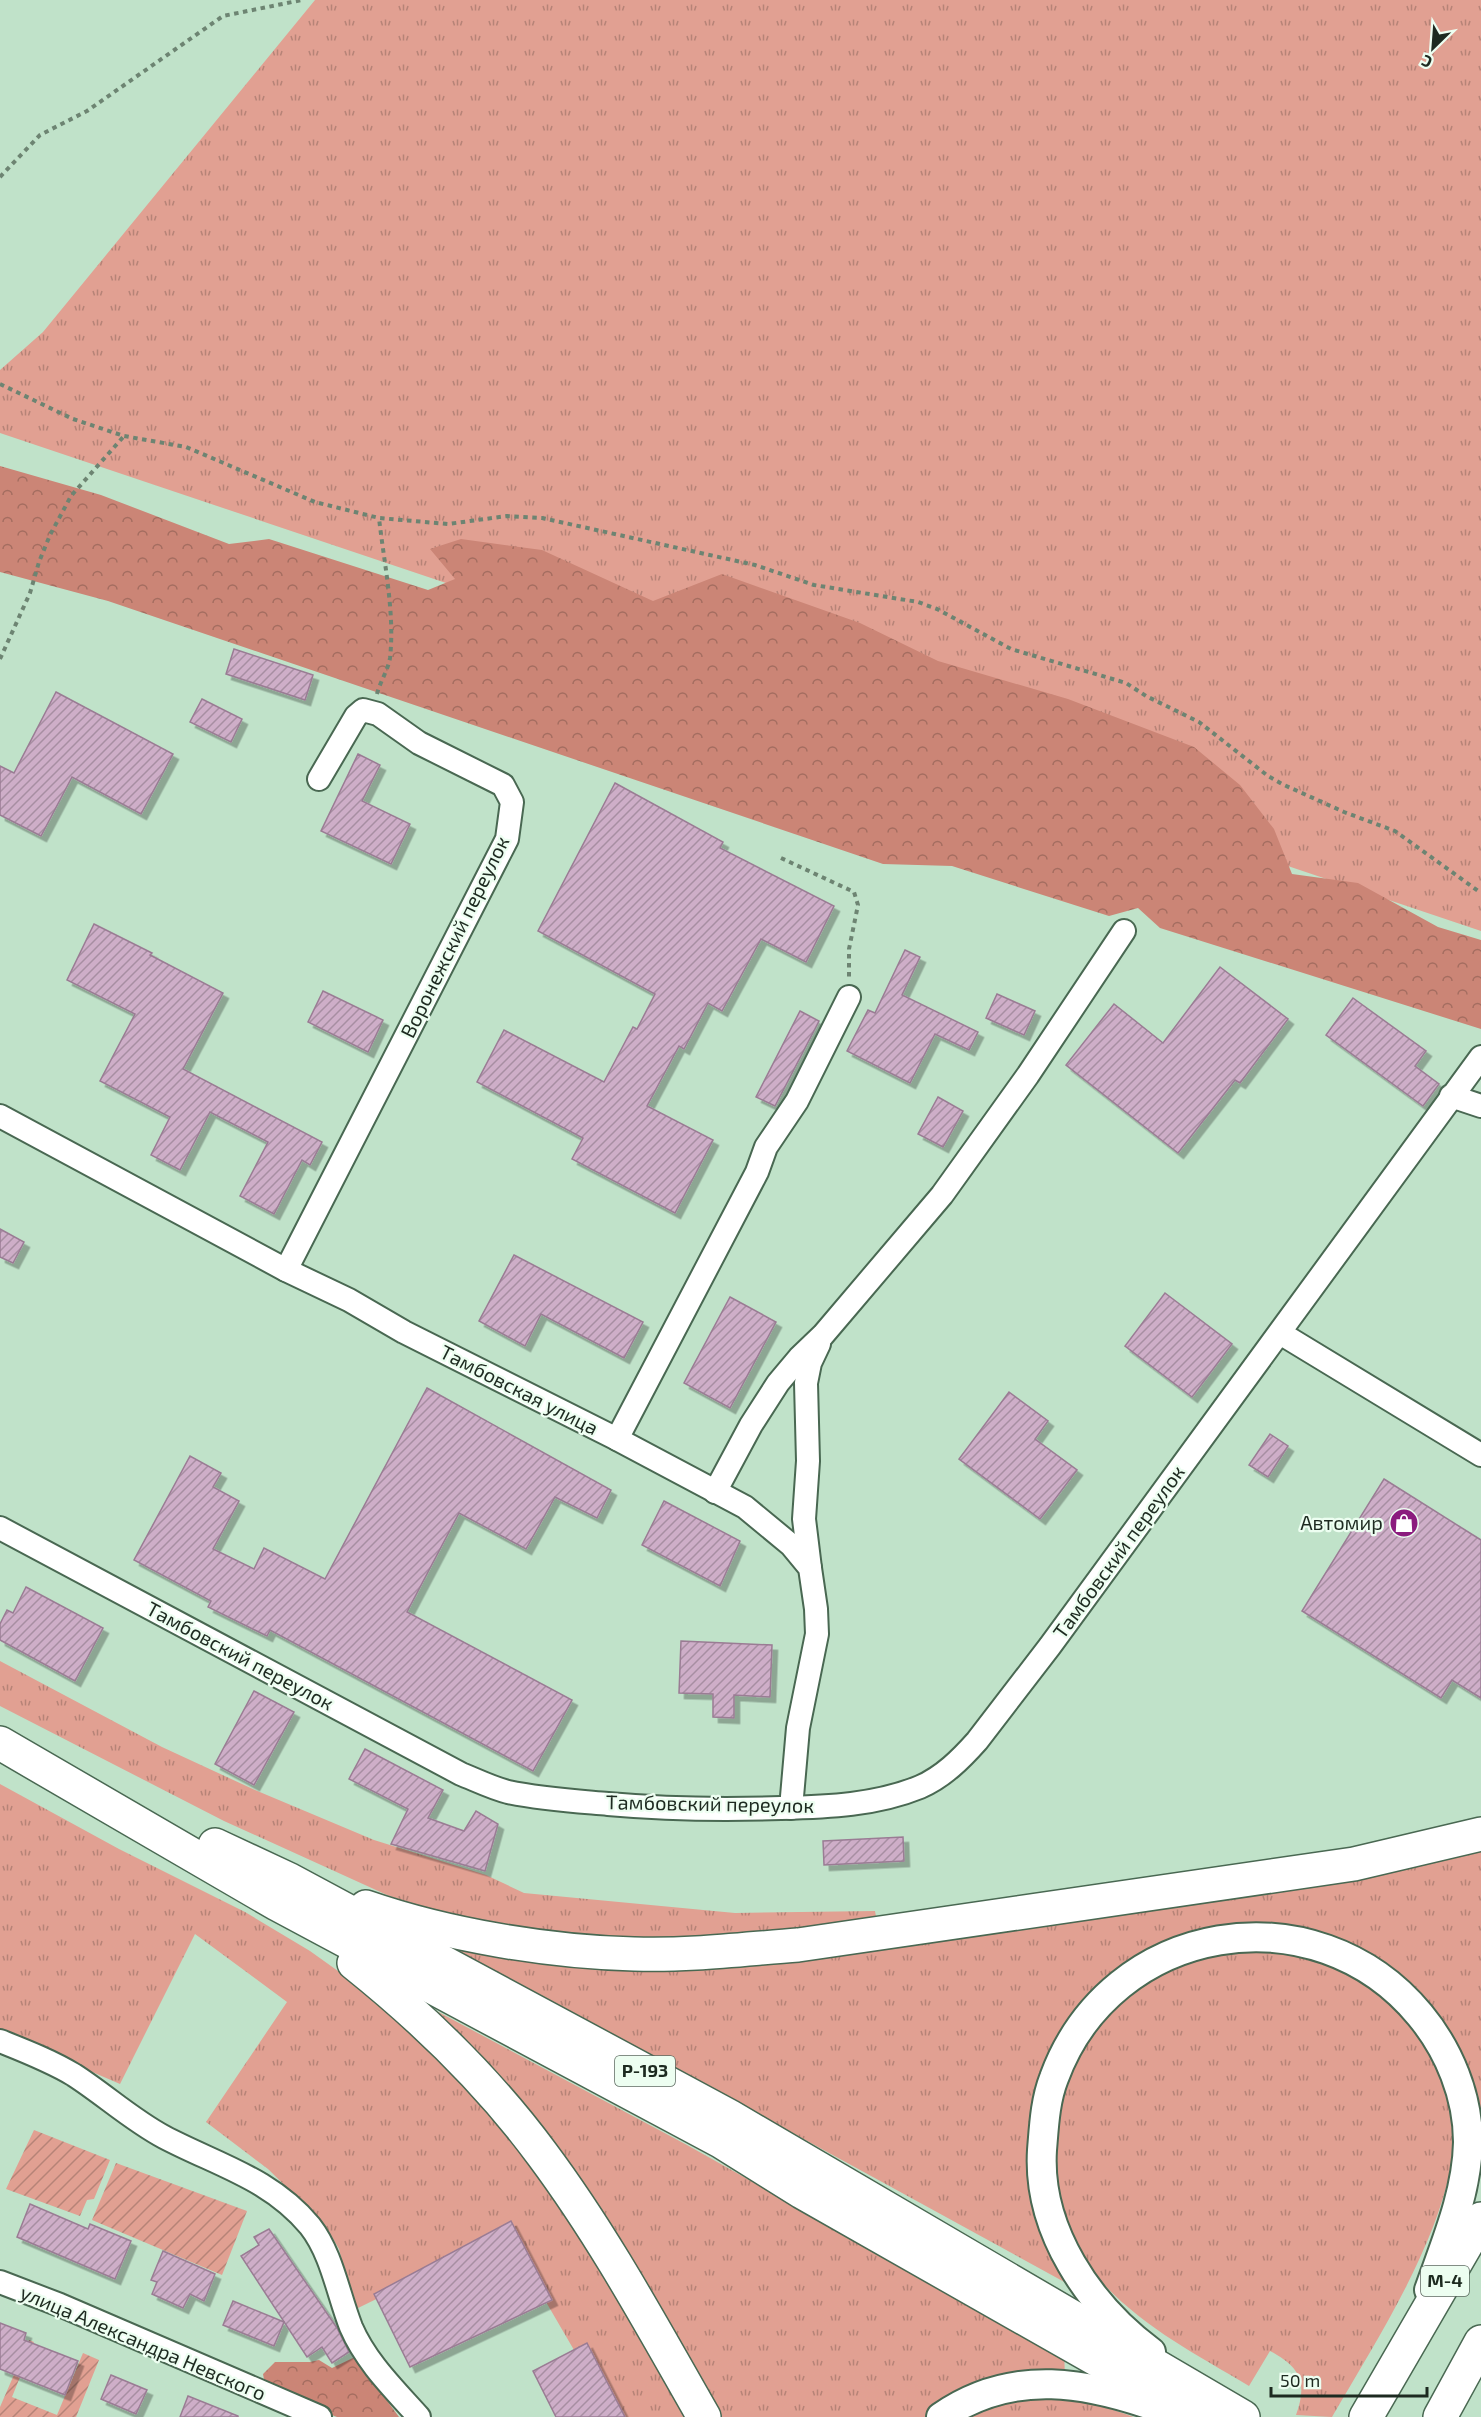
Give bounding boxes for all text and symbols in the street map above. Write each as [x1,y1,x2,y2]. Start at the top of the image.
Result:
north arrow [1403,18,1463,78]
text: С [1418,51,1435,73]
street label: Воронежский переулок [395,832,514,1042]
street label: Тамбовская улица [436,1339,603,1440]
street label: Тамбовский переулок [1047,1460,1190,1643]
shop icon: Автомир [1388,1507,1420,1539]
place label: Автомир [1300,1510,1383,1534]
street label: Тамбовский переулок [142,1596,338,1716]
street label: Тамбовский переулок [606,1789,815,1818]
road number: Р-193 [615,2056,675,2086]
road number: М-4 [1421,2266,1469,2296]
street label: улица Александра Невского [17,2279,270,2406]
scale bar [1271,2360,1427,2398]
text: 50 m [1280,2369,1320,2391]

